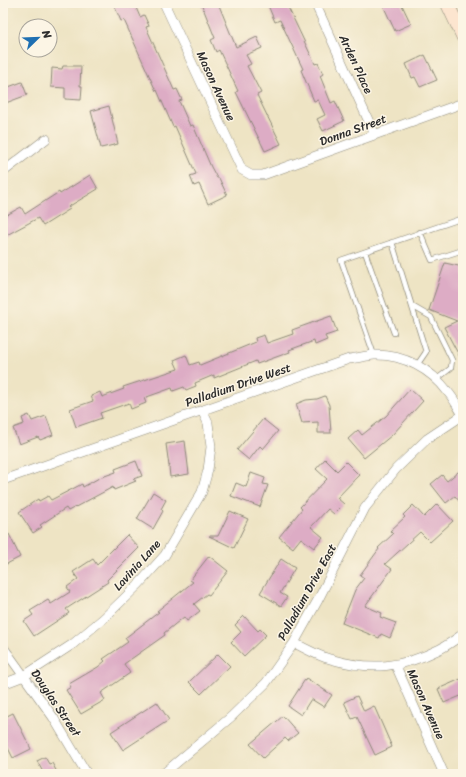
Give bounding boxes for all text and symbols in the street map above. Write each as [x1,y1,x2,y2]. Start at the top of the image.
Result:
north arrow [18,18,58,58]
text: N [36,26,57,42]
street label: Arden Place [332,30,379,98]
street label: Mason Avenue [190,47,242,125]
street label: Donna Street [316,108,390,152]
street label: Palladium Drive West [182,357,294,413]
street label: Lavinia Lane [108,534,166,596]
street label: Palladium Drive East [271,539,343,645]
street label: Douglas Street [25,664,88,742]
street label: Mason Avenue [401,665,451,743]

